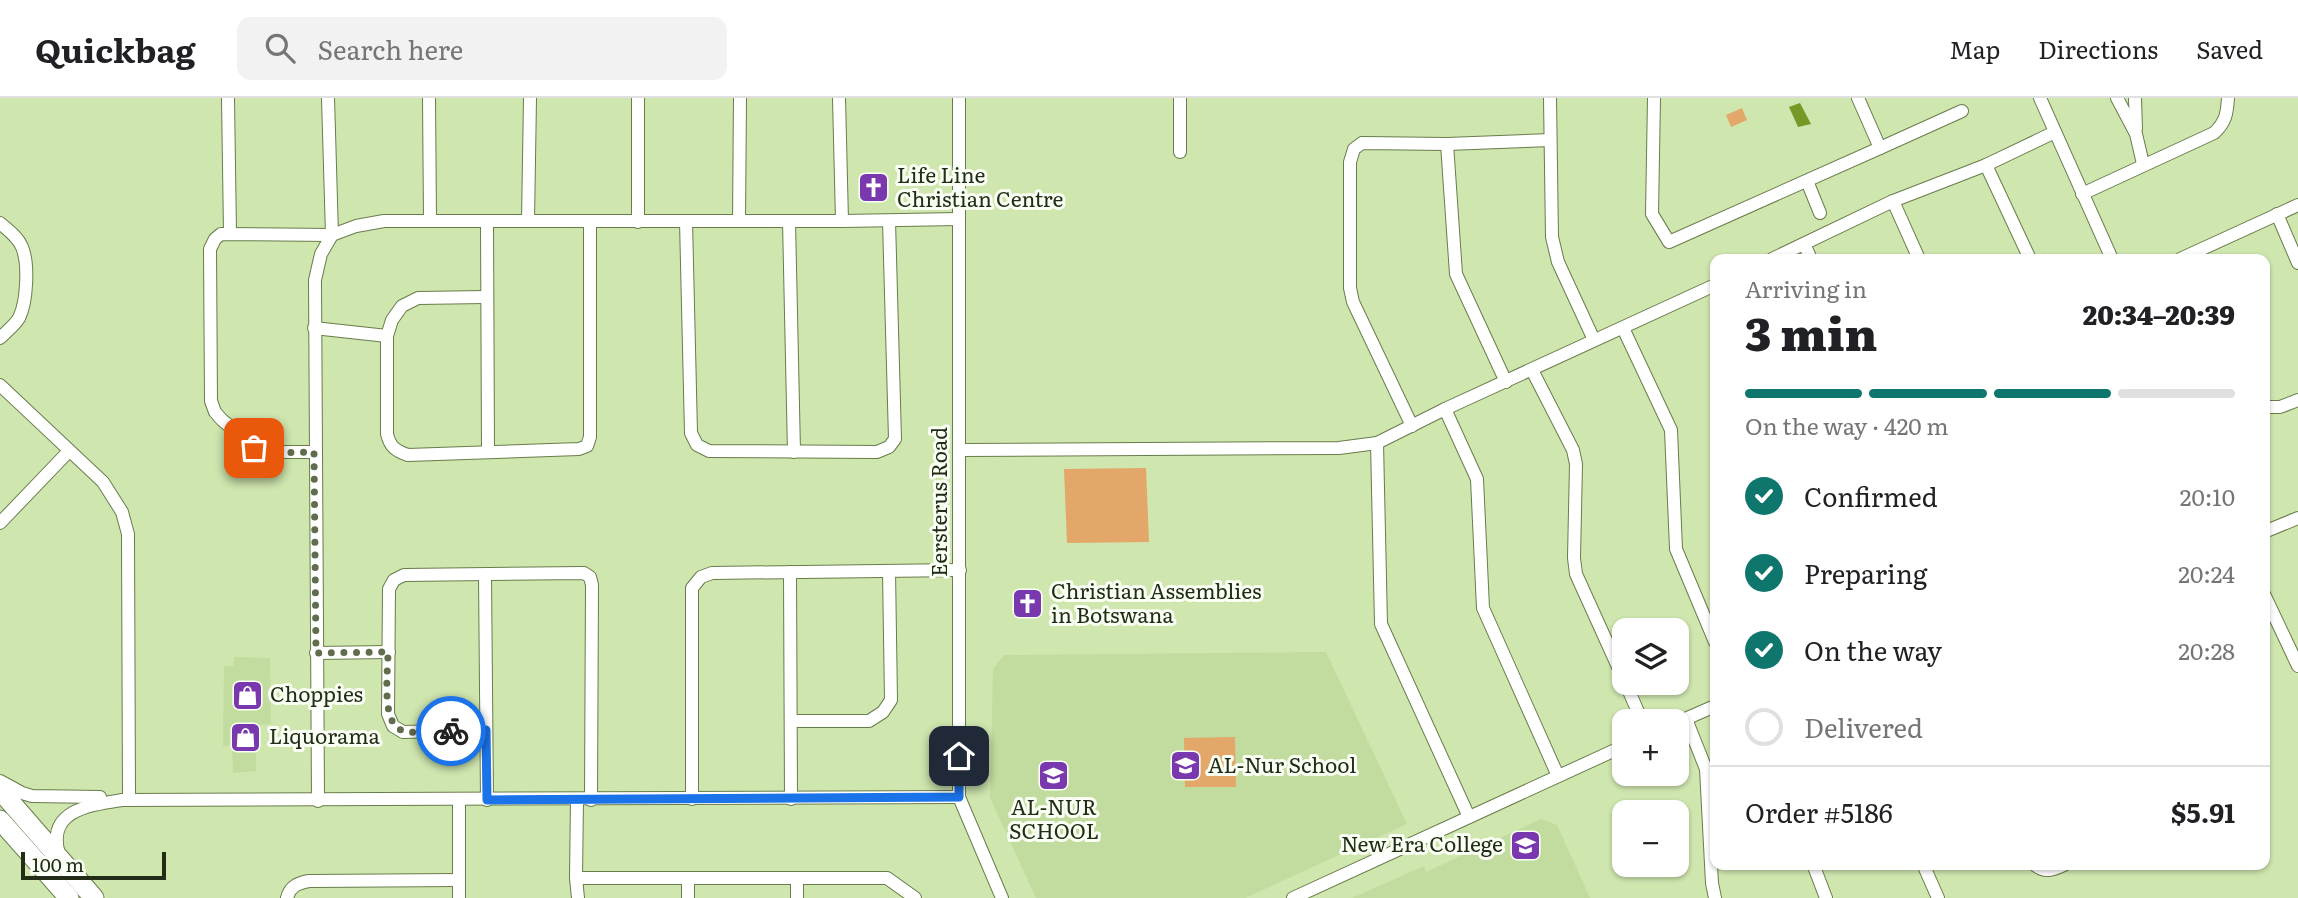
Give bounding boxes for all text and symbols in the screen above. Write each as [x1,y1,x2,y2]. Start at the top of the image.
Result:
search box [237,17,727,80]
text: Quickbag [35,24,195,73]
icon: search [261,29,299,67]
text: Search here [317,29,463,68]
text: Map [1949,31,2000,66]
text: Directions [2038,31,2158,66]
text: Saved [2196,31,2263,66]
place label: Life Line Christian Centre [897,158,1063,213]
church icon: Life Line Christian Centre [857,171,891,205]
text: Arriving in [1745,271,1867,305]
text: 20:34–20:39 [2083,294,2235,333]
text: 3 min [1745,297,1877,365]
text: On the way · 420 m [1745,408,1949,442]
pin [224,418,284,478]
street label: Eersterus Road [922,427,953,577]
icon: bag [235,429,273,467]
text: Confirmed [1804,476,1938,515]
icon: check [1745,477,1783,515]
text: 20:10 [2180,479,2235,513]
text: Preparing [1804,553,1927,592]
icon: check [1745,554,1783,592]
text: 20:24 [2178,556,2235,590]
place label: Christian Assemblies in Botswana [1051,574,1261,629]
church icon: Christian Assemblies in Botswana [1011,587,1045,621]
map controls [1612,618,1689,877]
button: layers [1612,618,1689,695]
text: On the way [1804,630,1942,669]
icon: check [1745,631,1783,669]
text: 20:28 [2178,633,2235,667]
place label: Choppies [270,677,363,708]
shop icon: Choppies [230,678,264,712]
courier [416,696,486,766]
text: Delivered [1804,707,1923,746]
button: + [1612,709,1689,786]
icon: bike [432,712,470,750]
place label: Liquorama [269,719,381,750]
shop icon: Liquorama [229,720,263,754]
pin [929,726,989,786]
icon: home [940,737,978,775]
place label: AL-Nur School [1208,748,1356,779]
school or university icon: AL-Nur School [1168,749,1202,783]
school or university icon: AL-NUR SCHOOL [1037,759,1071,793]
place label: AL-NUR SCHOOL [1009,790,1099,845]
text: Order #5186 [1745,792,1893,831]
text: $5.91 [2171,792,2235,831]
button: − [1612,800,1689,877]
place label: New Era College [1341,827,1503,858]
school or university icon: New Era College [1509,828,1543,862]
scale bar [21,849,166,881]
text: 100 m [32,850,84,878]

